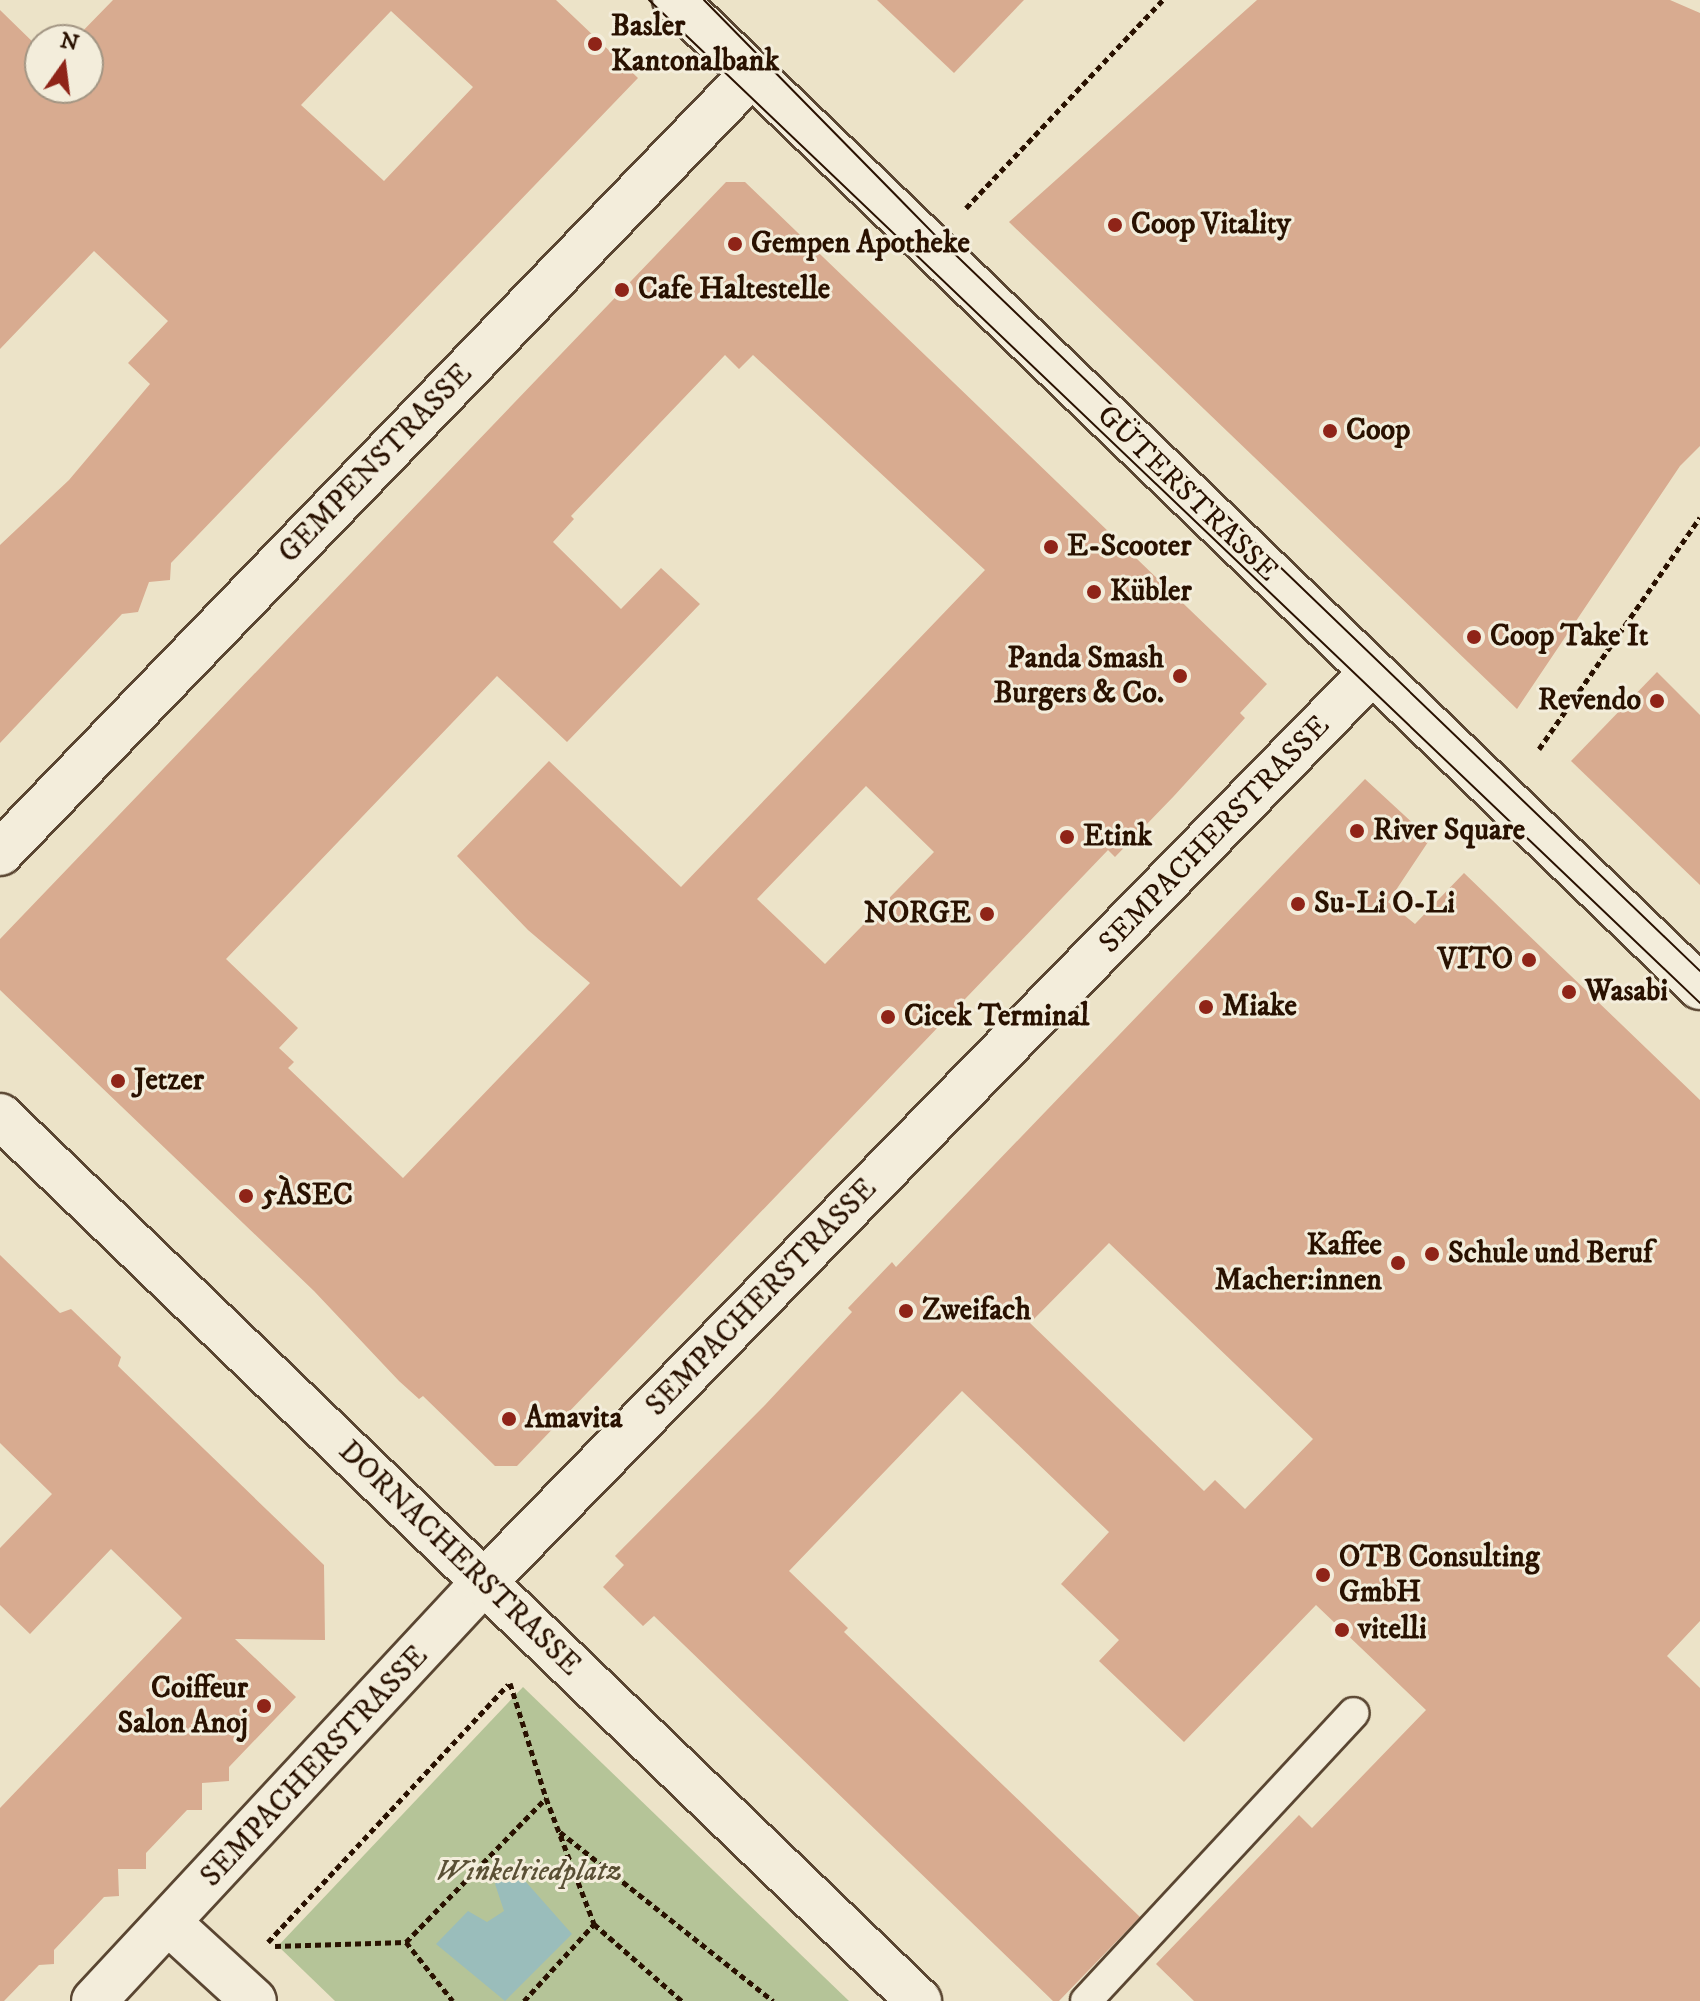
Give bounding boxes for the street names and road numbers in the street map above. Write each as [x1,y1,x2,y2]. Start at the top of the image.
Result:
street label: GEMPENSTRASSE [272,357,480,571]
street label: GÜTERSTRASSE [1089,398,1285,590]
street label: SEMPACHERSTRASSE [1092,709,1338,961]
street label: SEMPACHERSTRASSE [639,1172,885,1424]
street label: DORNACHERSTRASSE [330,1434,588,1684]
street label: SEMPACHERSTRASSE [194,1639,436,1895]

